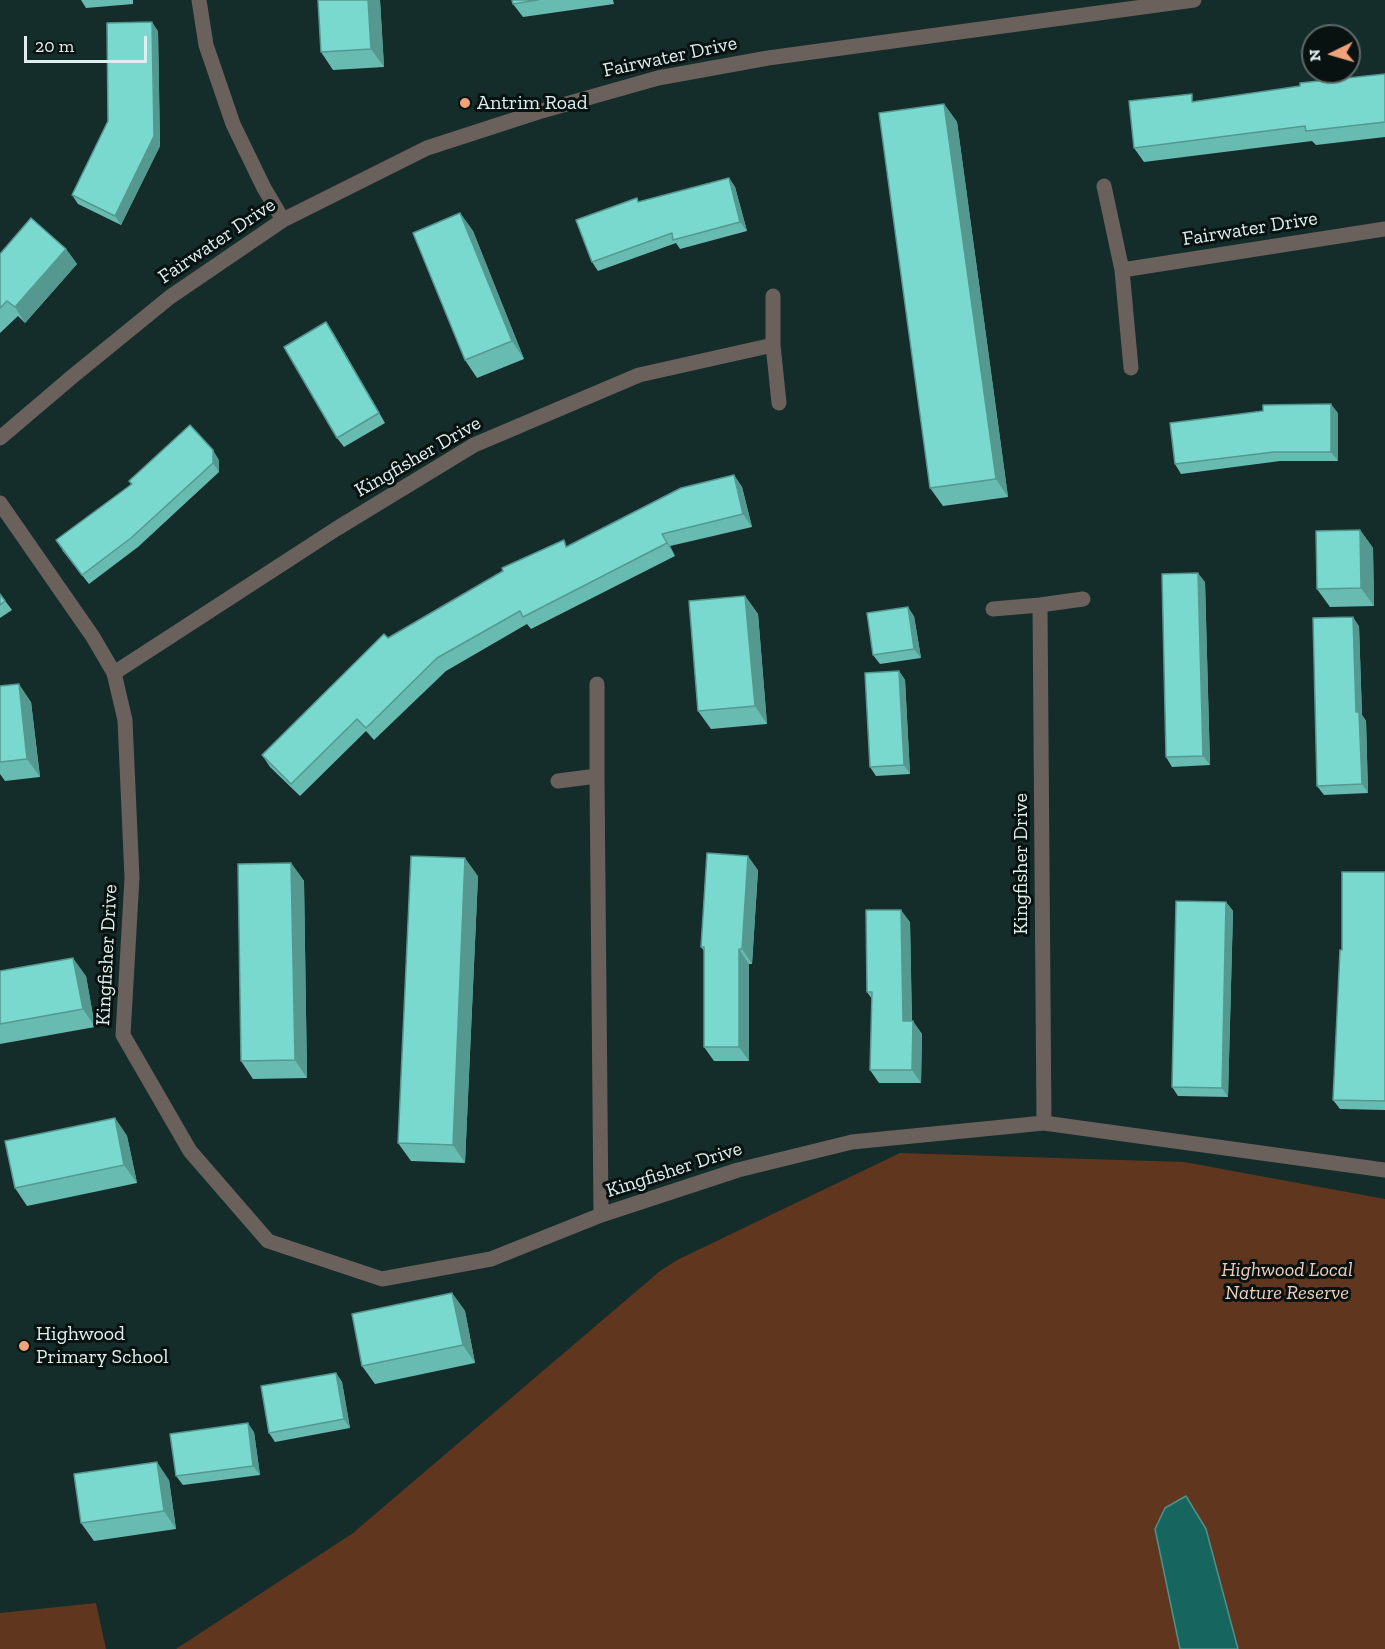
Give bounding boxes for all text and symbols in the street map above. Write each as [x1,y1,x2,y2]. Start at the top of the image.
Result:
scale bar [27,24,150,62]
north arrow [1301,24,1361,84]
street label: Fairwater Drive [601,31,739,83]
text: 20 m [35,35,74,57]
text: N [1305,49,1325,62]
place label: Antrim Road [477,91,588,115]
marker: Antrim Road [458,96,472,110]
street label: Fairwater Drive [154,193,280,289]
street label: Fairwater Drive [1181,206,1319,252]
street label: Kingfisher Drive [351,411,485,503]
street label: Kingfisher Drive [1009,793,1033,935]
street label: Kingfisher Drive [91,884,123,1026]
street label: Kingfisher Drive [603,1137,745,1203]
park label: Highwood Local Nature Reserve [1221,1258,1353,1305]
place label: Highwood Primary School [36,1322,168,1369]
marker: Highwood Primary School [17,1339,31,1353]

